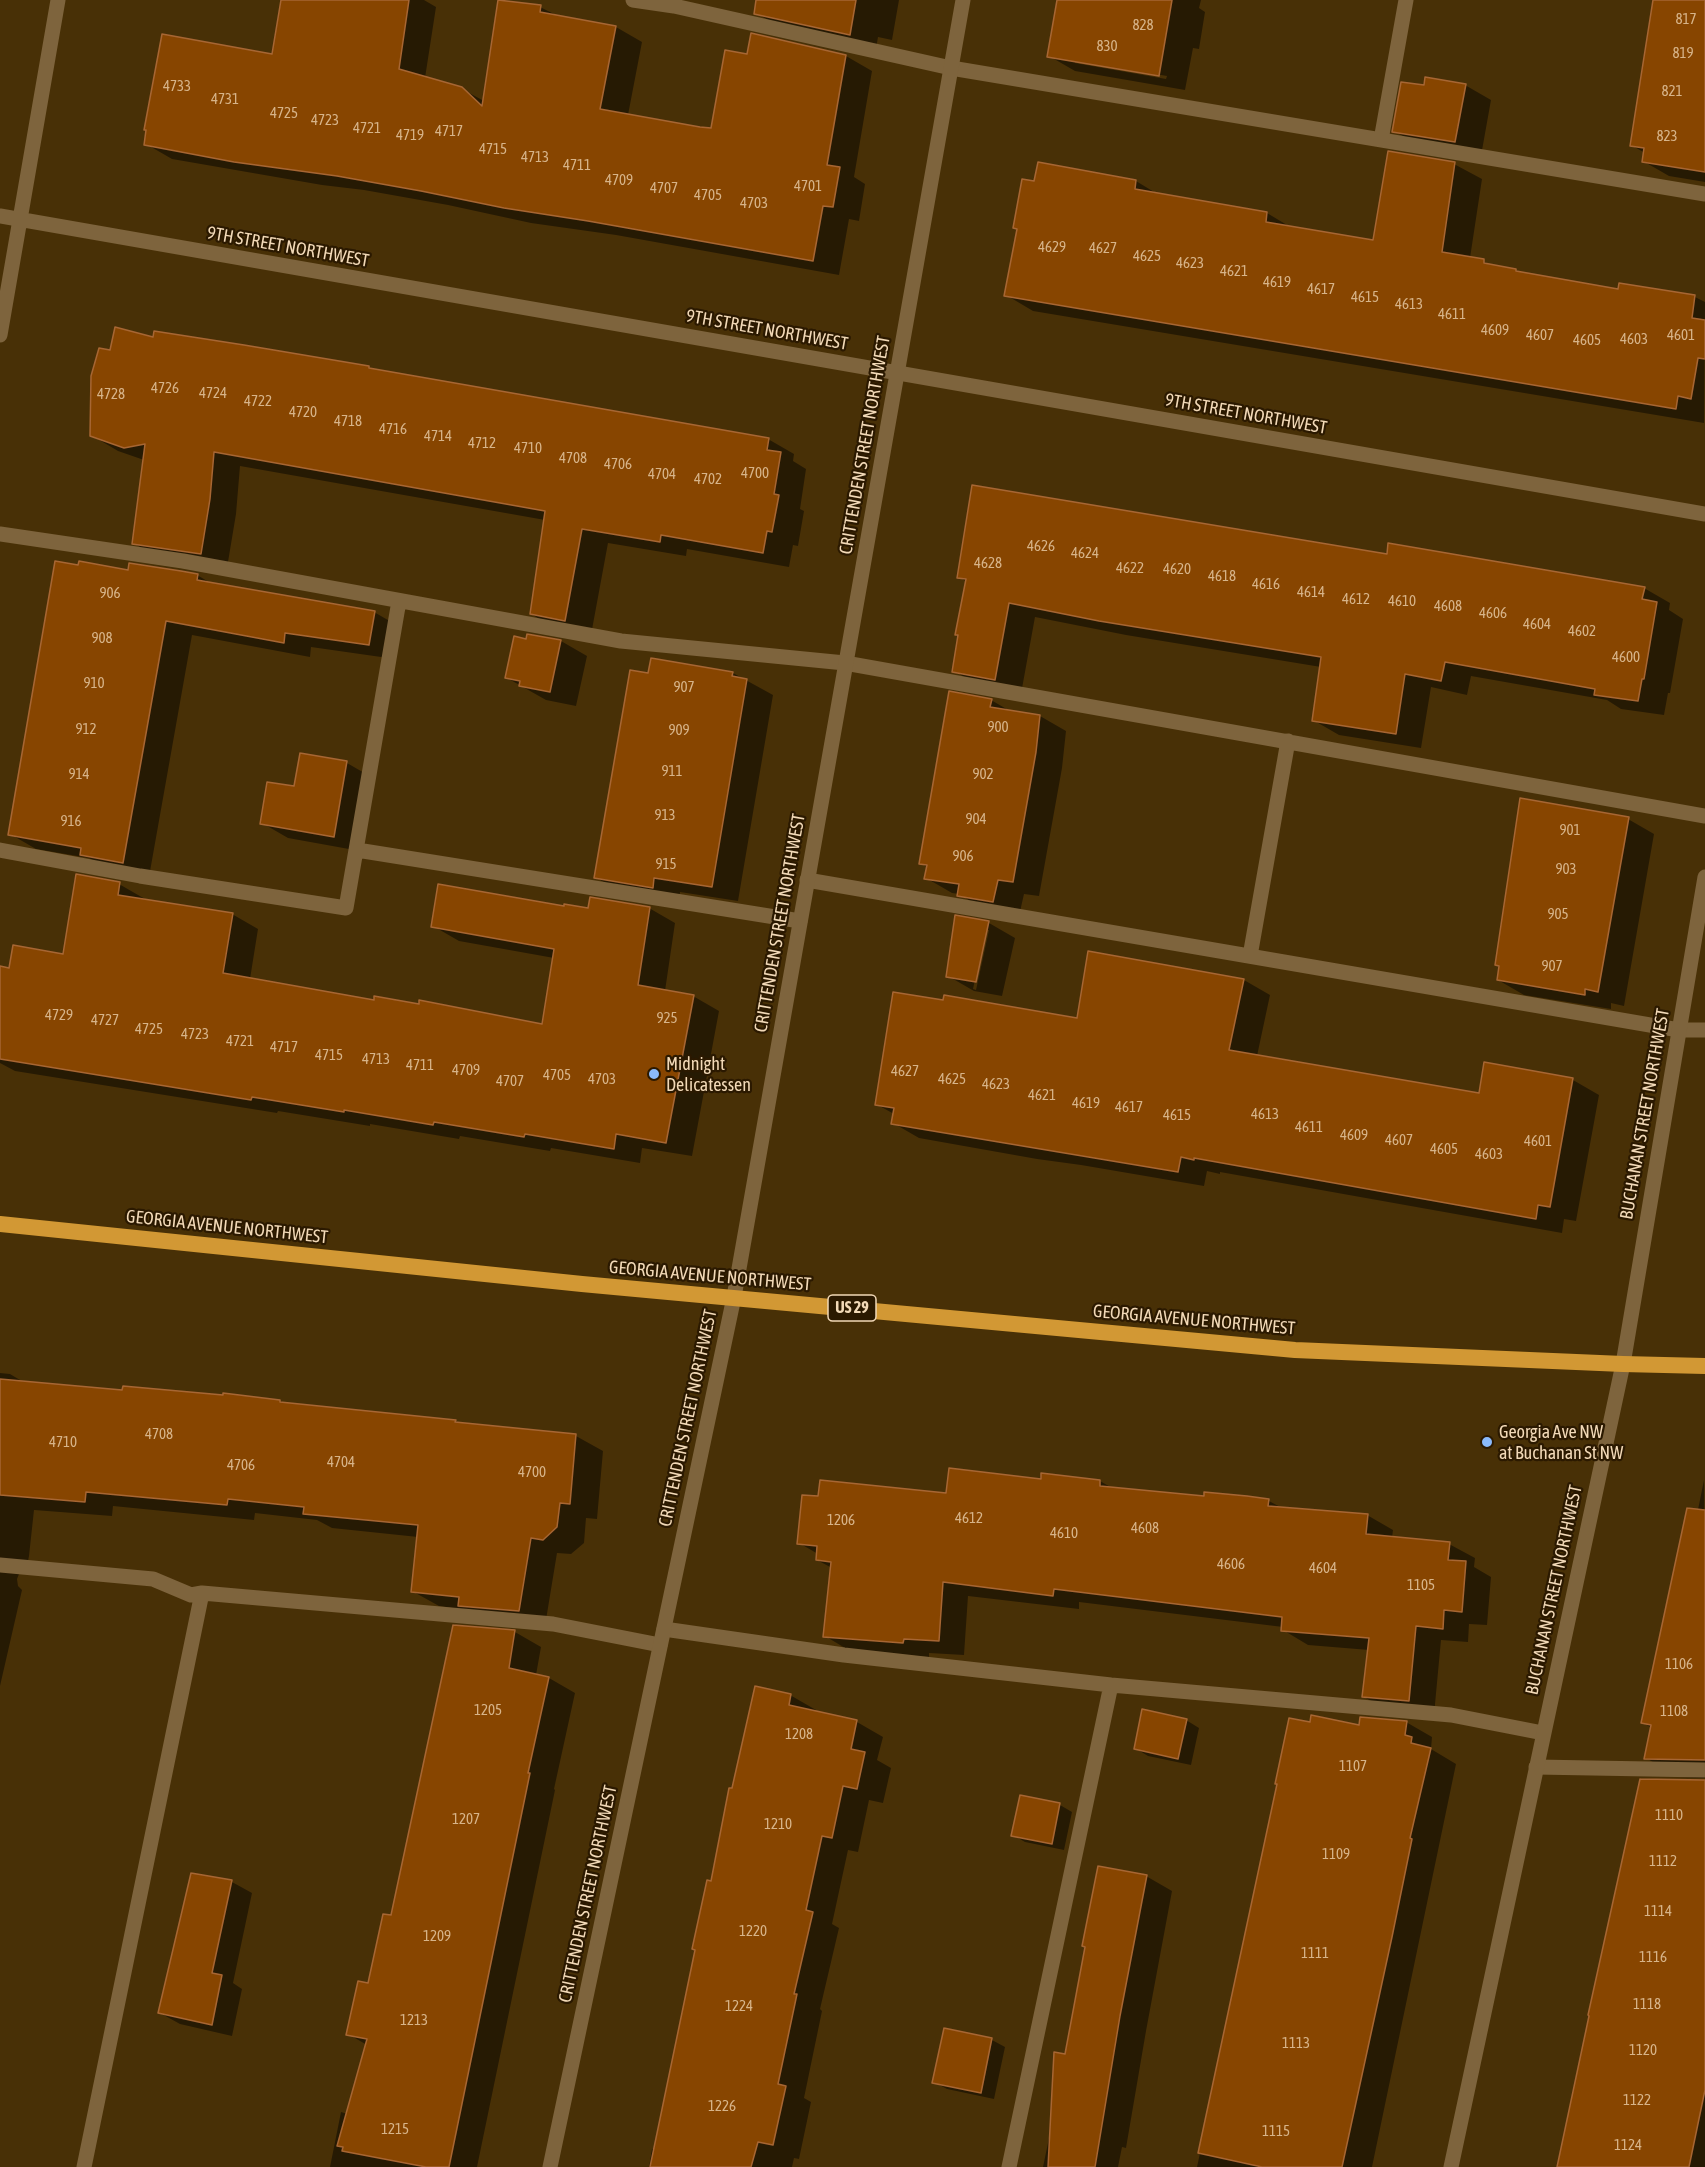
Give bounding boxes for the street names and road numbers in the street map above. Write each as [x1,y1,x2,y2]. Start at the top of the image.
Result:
street label: 9TH STREET NORTHWEST [205,222,371,272]
street label: 9TH STREET NORTHWEST [684,305,850,355]
street label: CRITTENDEN STREET NORTHWEST [835,334,895,556]
street label: 9TH STREET NORTHWEST [1163,389,1329,439]
street label: CRITTENDEN STREET NORTHWEST [750,812,810,1034]
street label: BUCHANAN STREET NORTHWEST [1616,1007,1674,1221]
street label: GEORGIA AVENUE NORTHWEST [125,1206,329,1248]
street label: GEORGIA AVENUE NORTHWEST [608,1256,812,1296]
road number: US 29 [828,1295,876,1321]
street label: GEORGIA AVENUE NORTHWEST [1092,1300,1296,1340]
street label: CRITTENDEN STREET NORTHWEST [654,1307,722,1529]
street label: BUCHANAN STREET NORTHWEST [1521,1483,1587,1697]
street label: CRITTENDEN STREET NORTHWEST [554,1783,622,2005]

